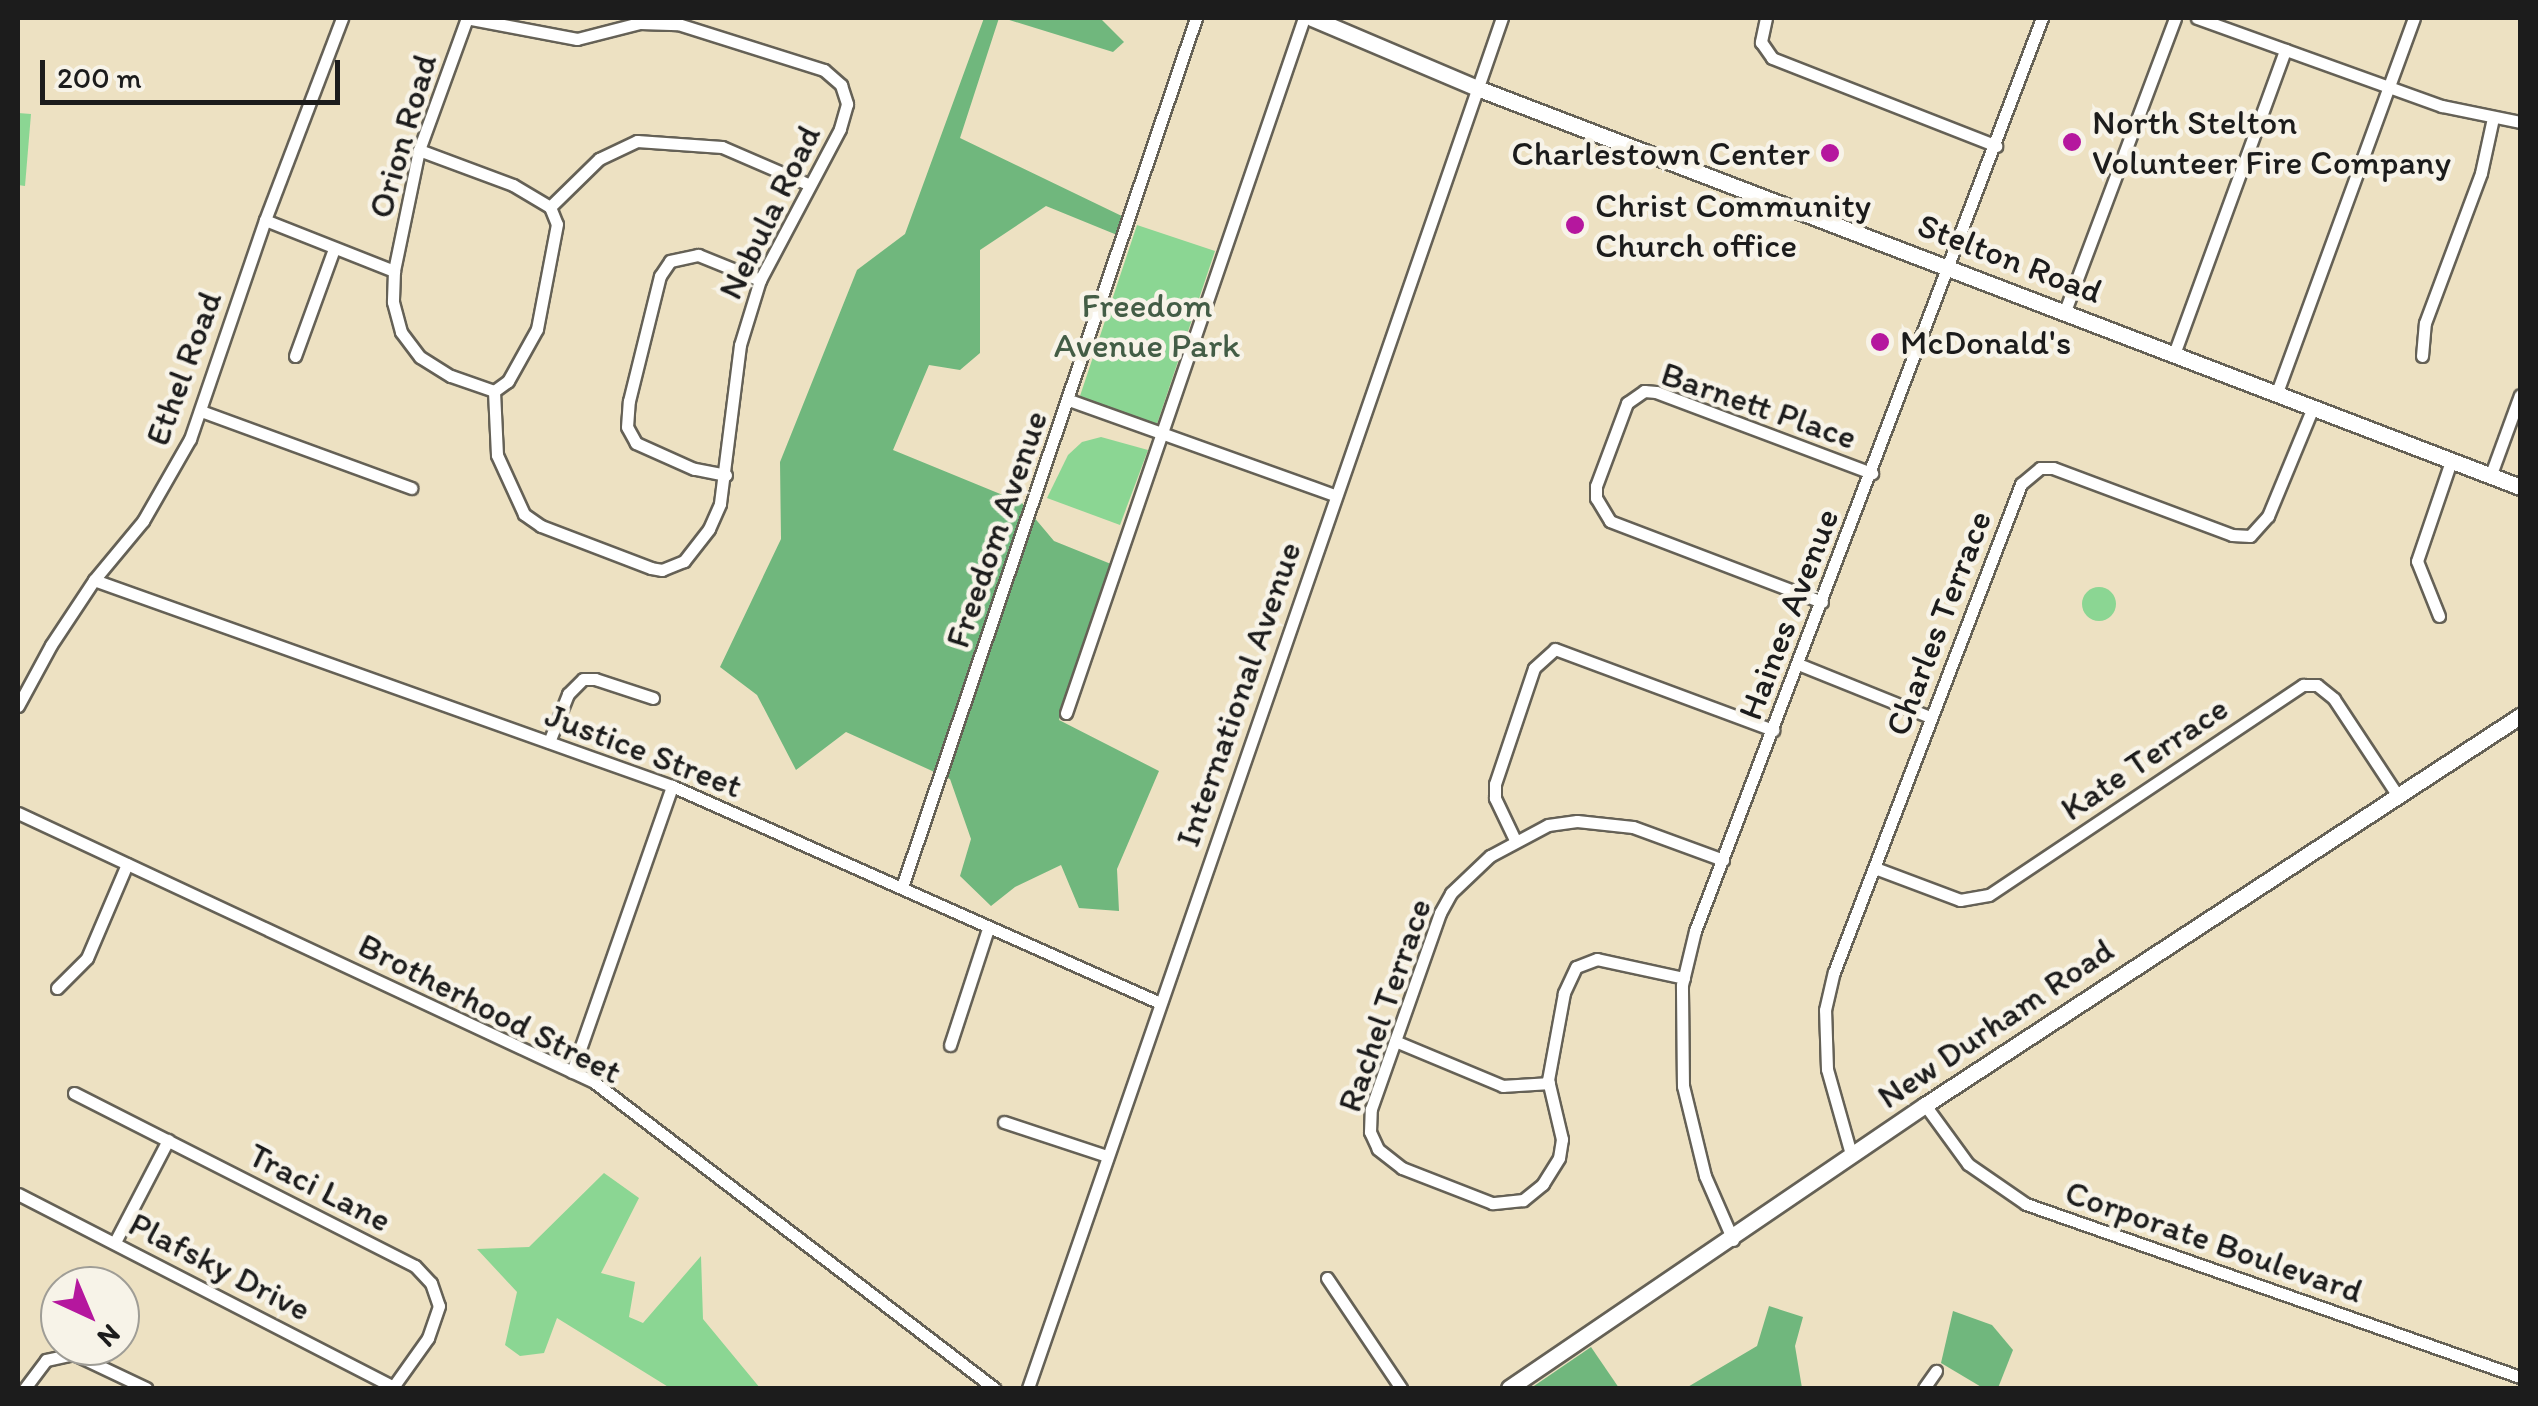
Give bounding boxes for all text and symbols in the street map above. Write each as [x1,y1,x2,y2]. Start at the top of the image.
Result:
scale bar [45,40,345,102]
street label: Orion Road [359,49,445,223]
text: 200 m [57,59,142,96]
place label: North Stelton Volunteer Fire Company [2092,101,2451,183]
street label: Nebula Road [709,118,829,306]
marker: North Stelton Volunteer Fire Company [2061,131,2083,153]
place label: Charlestown Center [1510,132,1810,174]
marker: Charlestown Center [1819,142,1841,164]
place label: Christ Community Church office [1595,184,1871,266]
street label: Stelton Road [1912,204,2108,312]
marker: Christ Community Church office [1564,214,1586,236]
park label: Freedom Avenue Park [1054,284,1240,366]
street label: Ethel Road [136,286,230,450]
place label: McDonald's [1900,321,2071,363]
marker: McDonald's [1869,331,1891,353]
street label: Barnett Place [1656,352,1862,458]
street label: Freedom Avenue [936,405,1056,653]
street label: Haines Avenue [1729,503,1847,725]
street label: Charles Terrace [1877,507,1999,739]
street label: International Avenue [1166,537,1310,851]
street label: Kate Terrace [2054,688,2234,828]
street label: Justice Street [540,693,748,807]
street label: Rachel Terrace [1329,895,1439,1115]
street label: Brotherhood Street [351,924,629,1092]
street label: New Durham Road [1869,928,2121,1118]
street label: Traci Lane [242,1133,398,1241]
street label: Corporate Boulevard [2059,1170,2369,1312]
street label: Plafsky Drive [122,1202,318,1330]
north arrow [40,1266,140,1366]
text: N [91,1317,128,1355]

